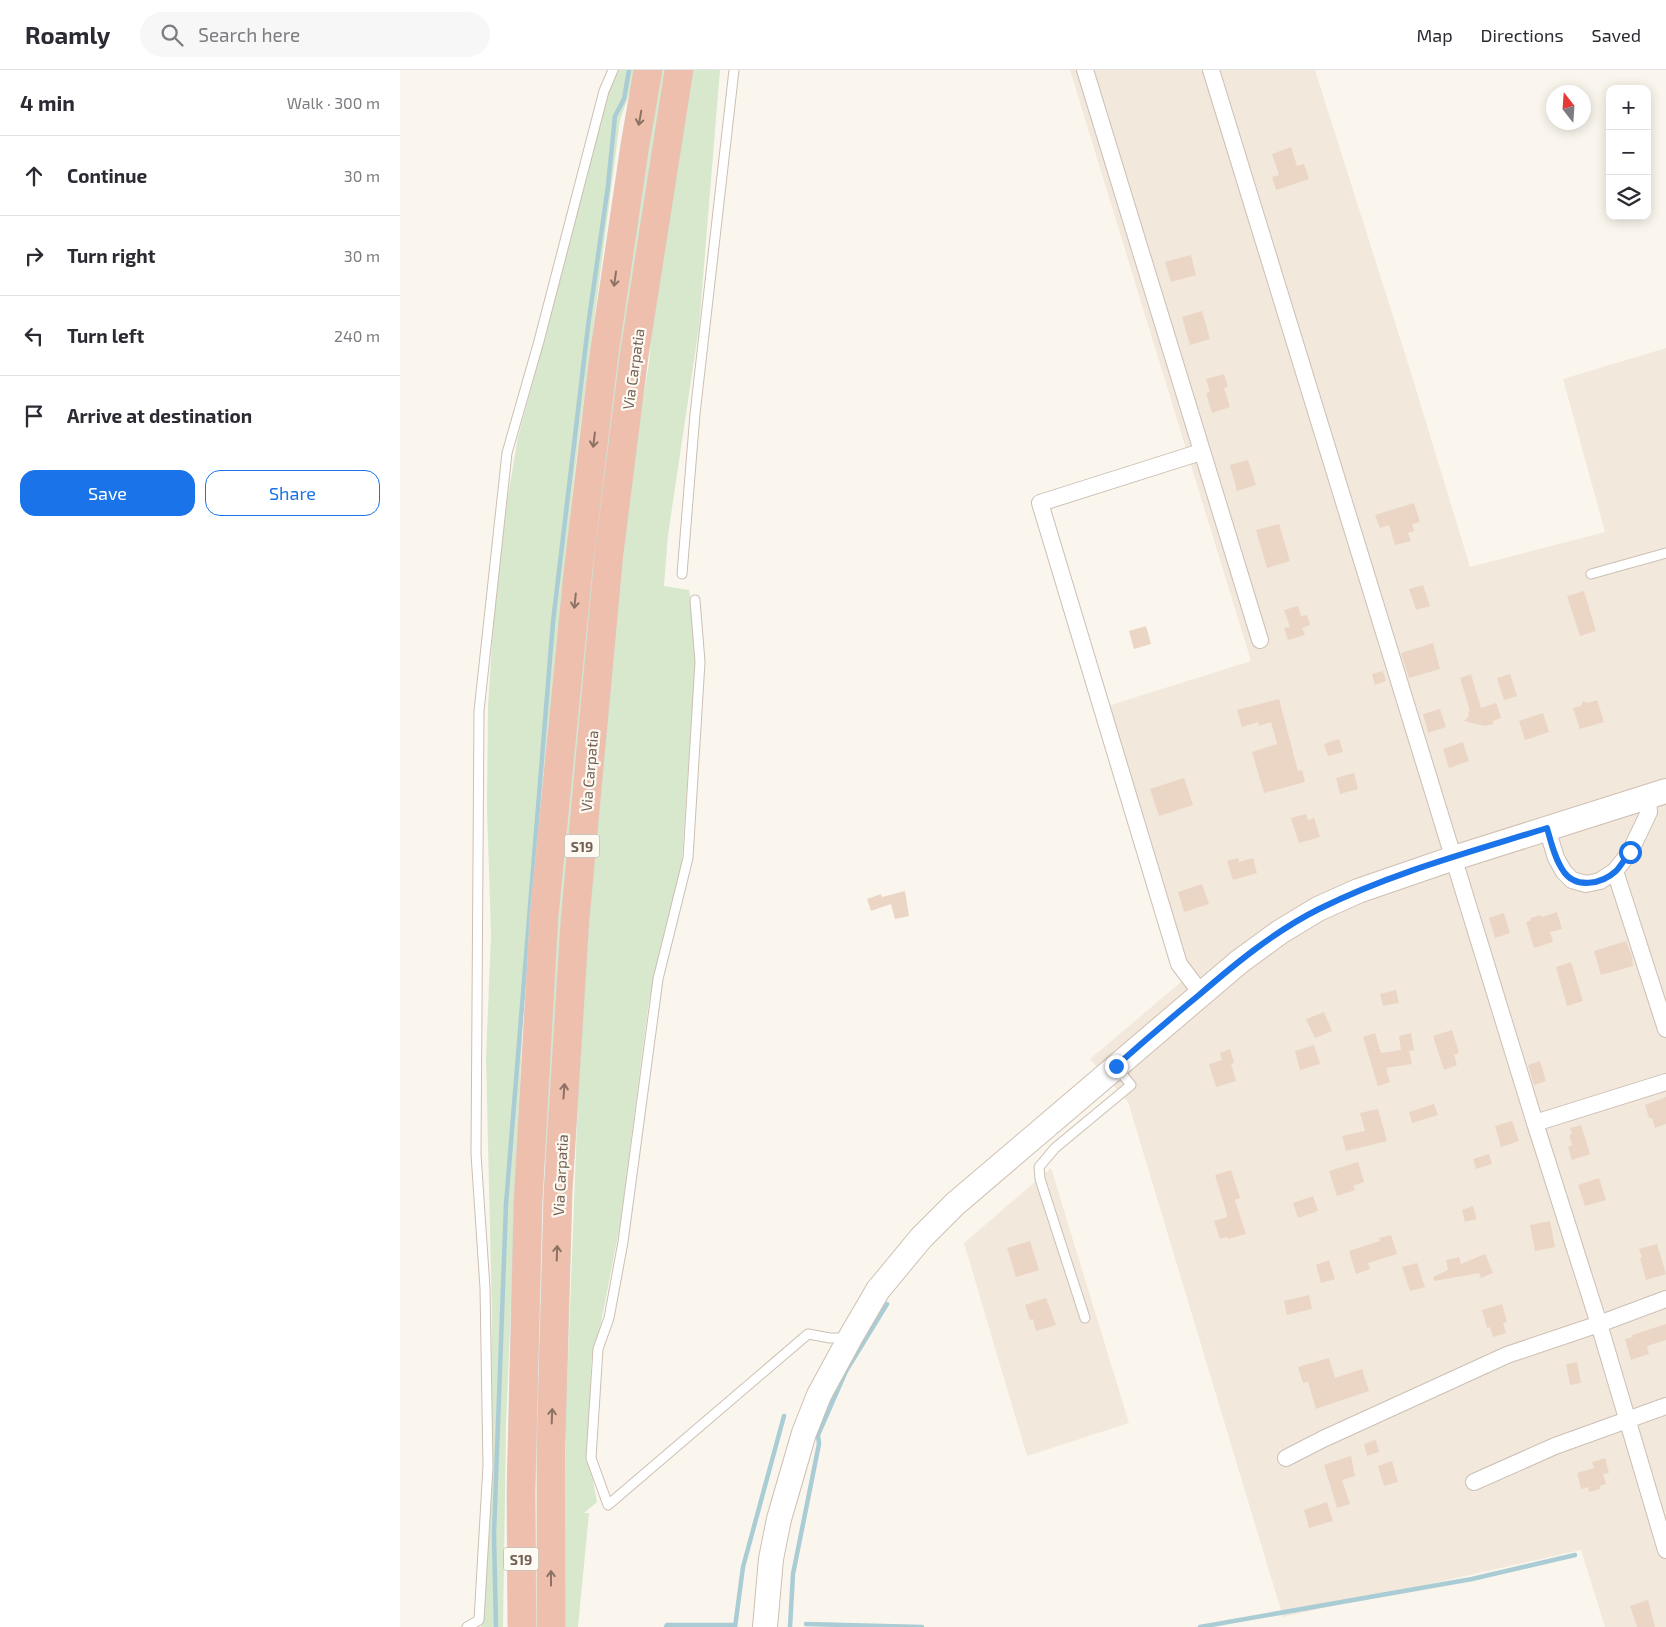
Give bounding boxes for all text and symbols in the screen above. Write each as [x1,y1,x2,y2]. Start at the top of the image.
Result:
search box [140,12,490,57]
text: Roamly [25,20,110,49]
icon: search [158,21,186,49]
text: Search here [198,23,300,46]
text: Map [1416,24,1453,46]
text: Directions [1481,24,1564,46]
text: Saved [1592,24,1641,46]
north arrow [1546,85,1591,130]
map controls [1606,85,1651,220]
button: + [1606,85,1651,130]
text: 4 min [20,90,75,115]
text: Walk · 300 m [287,93,380,112]
one-way arrow [634,110,644,126]
button: − [1606,130,1651,175]
icon: ahead [20,162,48,190]
text: Continue [67,164,147,187]
text: 30 m [344,166,380,185]
button: layers [1606,175,1651,220]
icon: right [20,242,48,270]
text: Turn right [67,244,155,267]
text: 30 m [344,246,380,265]
one-way arrow [610,270,620,286]
icon: left [20,322,48,350]
text: Turn left [67,324,144,347]
text: 240 m [334,326,380,345]
street label: Via Carpatia [618,327,648,411]
icon: arrive [20,402,48,430]
text: Arrive at destination [67,404,252,427]
one-way arrow [589,431,599,447]
button: Save [20,470,195,516]
button: Share [205,470,380,516]
one-way arrow [570,593,579,609]
street label: Via Carpatia [576,729,602,813]
road number: S19 [564,834,600,858]
route start [1619,841,1642,864]
route end [1105,1055,1128,1078]
one-way arrow [560,1083,569,1099]
street label: Via Carpatia [549,1134,571,1216]
one-way arrow [552,1246,561,1262]
one-way arrow [547,1408,557,1424]
road number: S19 [504,1548,538,1570]
one-way arrow [546,1571,556,1587]

